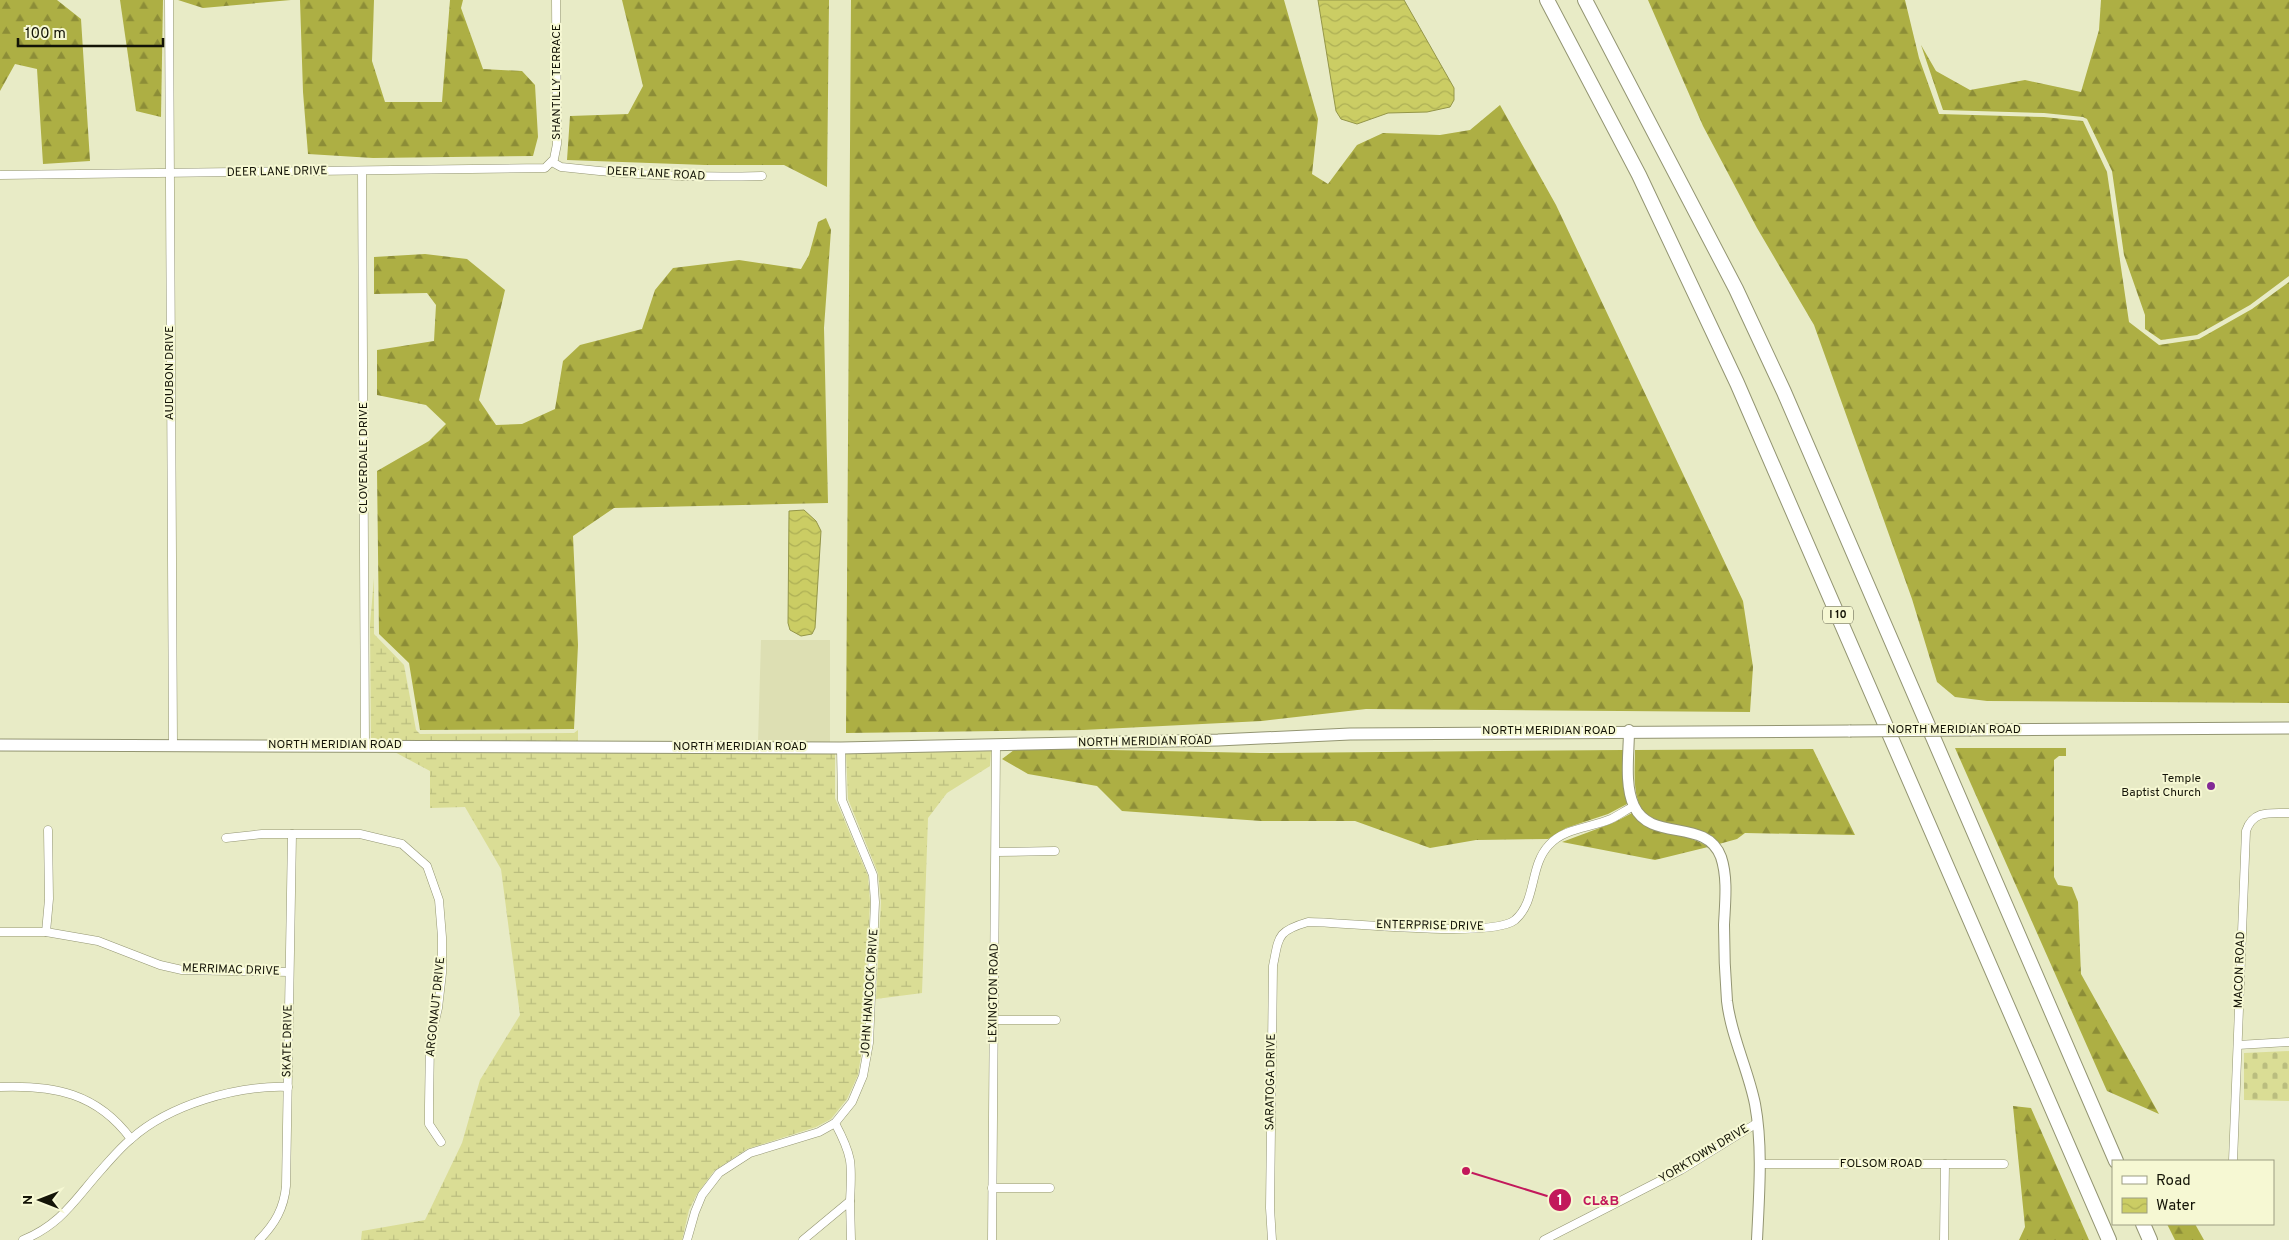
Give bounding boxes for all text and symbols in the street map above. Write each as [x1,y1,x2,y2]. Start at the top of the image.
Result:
scale bar [18,15,162,47]
street label: SHANTILLY TERRACE [549,24,565,140]
text: 100 m [25,25,66,44]
street label: DEER LANE DRIVE [227,163,327,181]
street label: DEER LANE ROAD [606,163,706,185]
street label: AUDUBON DRIVE [162,326,178,420]
street label: CLOVERDALE DRIVE [356,402,372,514]
road number: I 10 [1823,606,1853,624]
street label: NORTH MERIDIAN ROAD [1887,722,2021,738]
street label: NORTH MERIDIAN ROAD [1482,723,1616,739]
street label: NORTH MERIDIAN ROAD [1078,733,1212,751]
street label: NORTH MERIDIAN ROAD [268,737,402,753]
street label: NORTH MERIDIAN ROAD [673,739,807,755]
place label: Temple Baptist Church [2121,771,2201,801]
marker: Temple Baptist Church [2205,780,2217,792]
street label: ENTERPRISE DRIVE [1376,917,1484,935]
street label: JOHN HANCOCK DRIVE [858,928,882,1058]
street label: MACON ROAD [2231,931,2249,1009]
street label: LEXINGTON ROAD [985,943,1003,1043]
street label: ARGONAUT DRIVE [423,956,449,1058]
street label: MERRIMAC DRIVE [182,960,280,980]
street label: SKATE DRIVE [279,1004,297,1078]
street label: SARATOGA DRIVE [1262,1033,1280,1131]
street label: YORKTOWN DRIVE [1656,1121,1752,1187]
street label: FOLSOM ROAD [1840,1156,1922,1172]
legend [2112,1160,2274,1225]
text: Road [2156,1172,2191,1191]
north arrow [15,1175,65,1225]
callout: CL&B [1548,1185,1629,1214]
text: 1 [1557,1192,1563,1211]
text: CL&B [1583,1193,1619,1210]
text: N [20,1195,37,1205]
text: Water [2156,1197,2196,1216]

